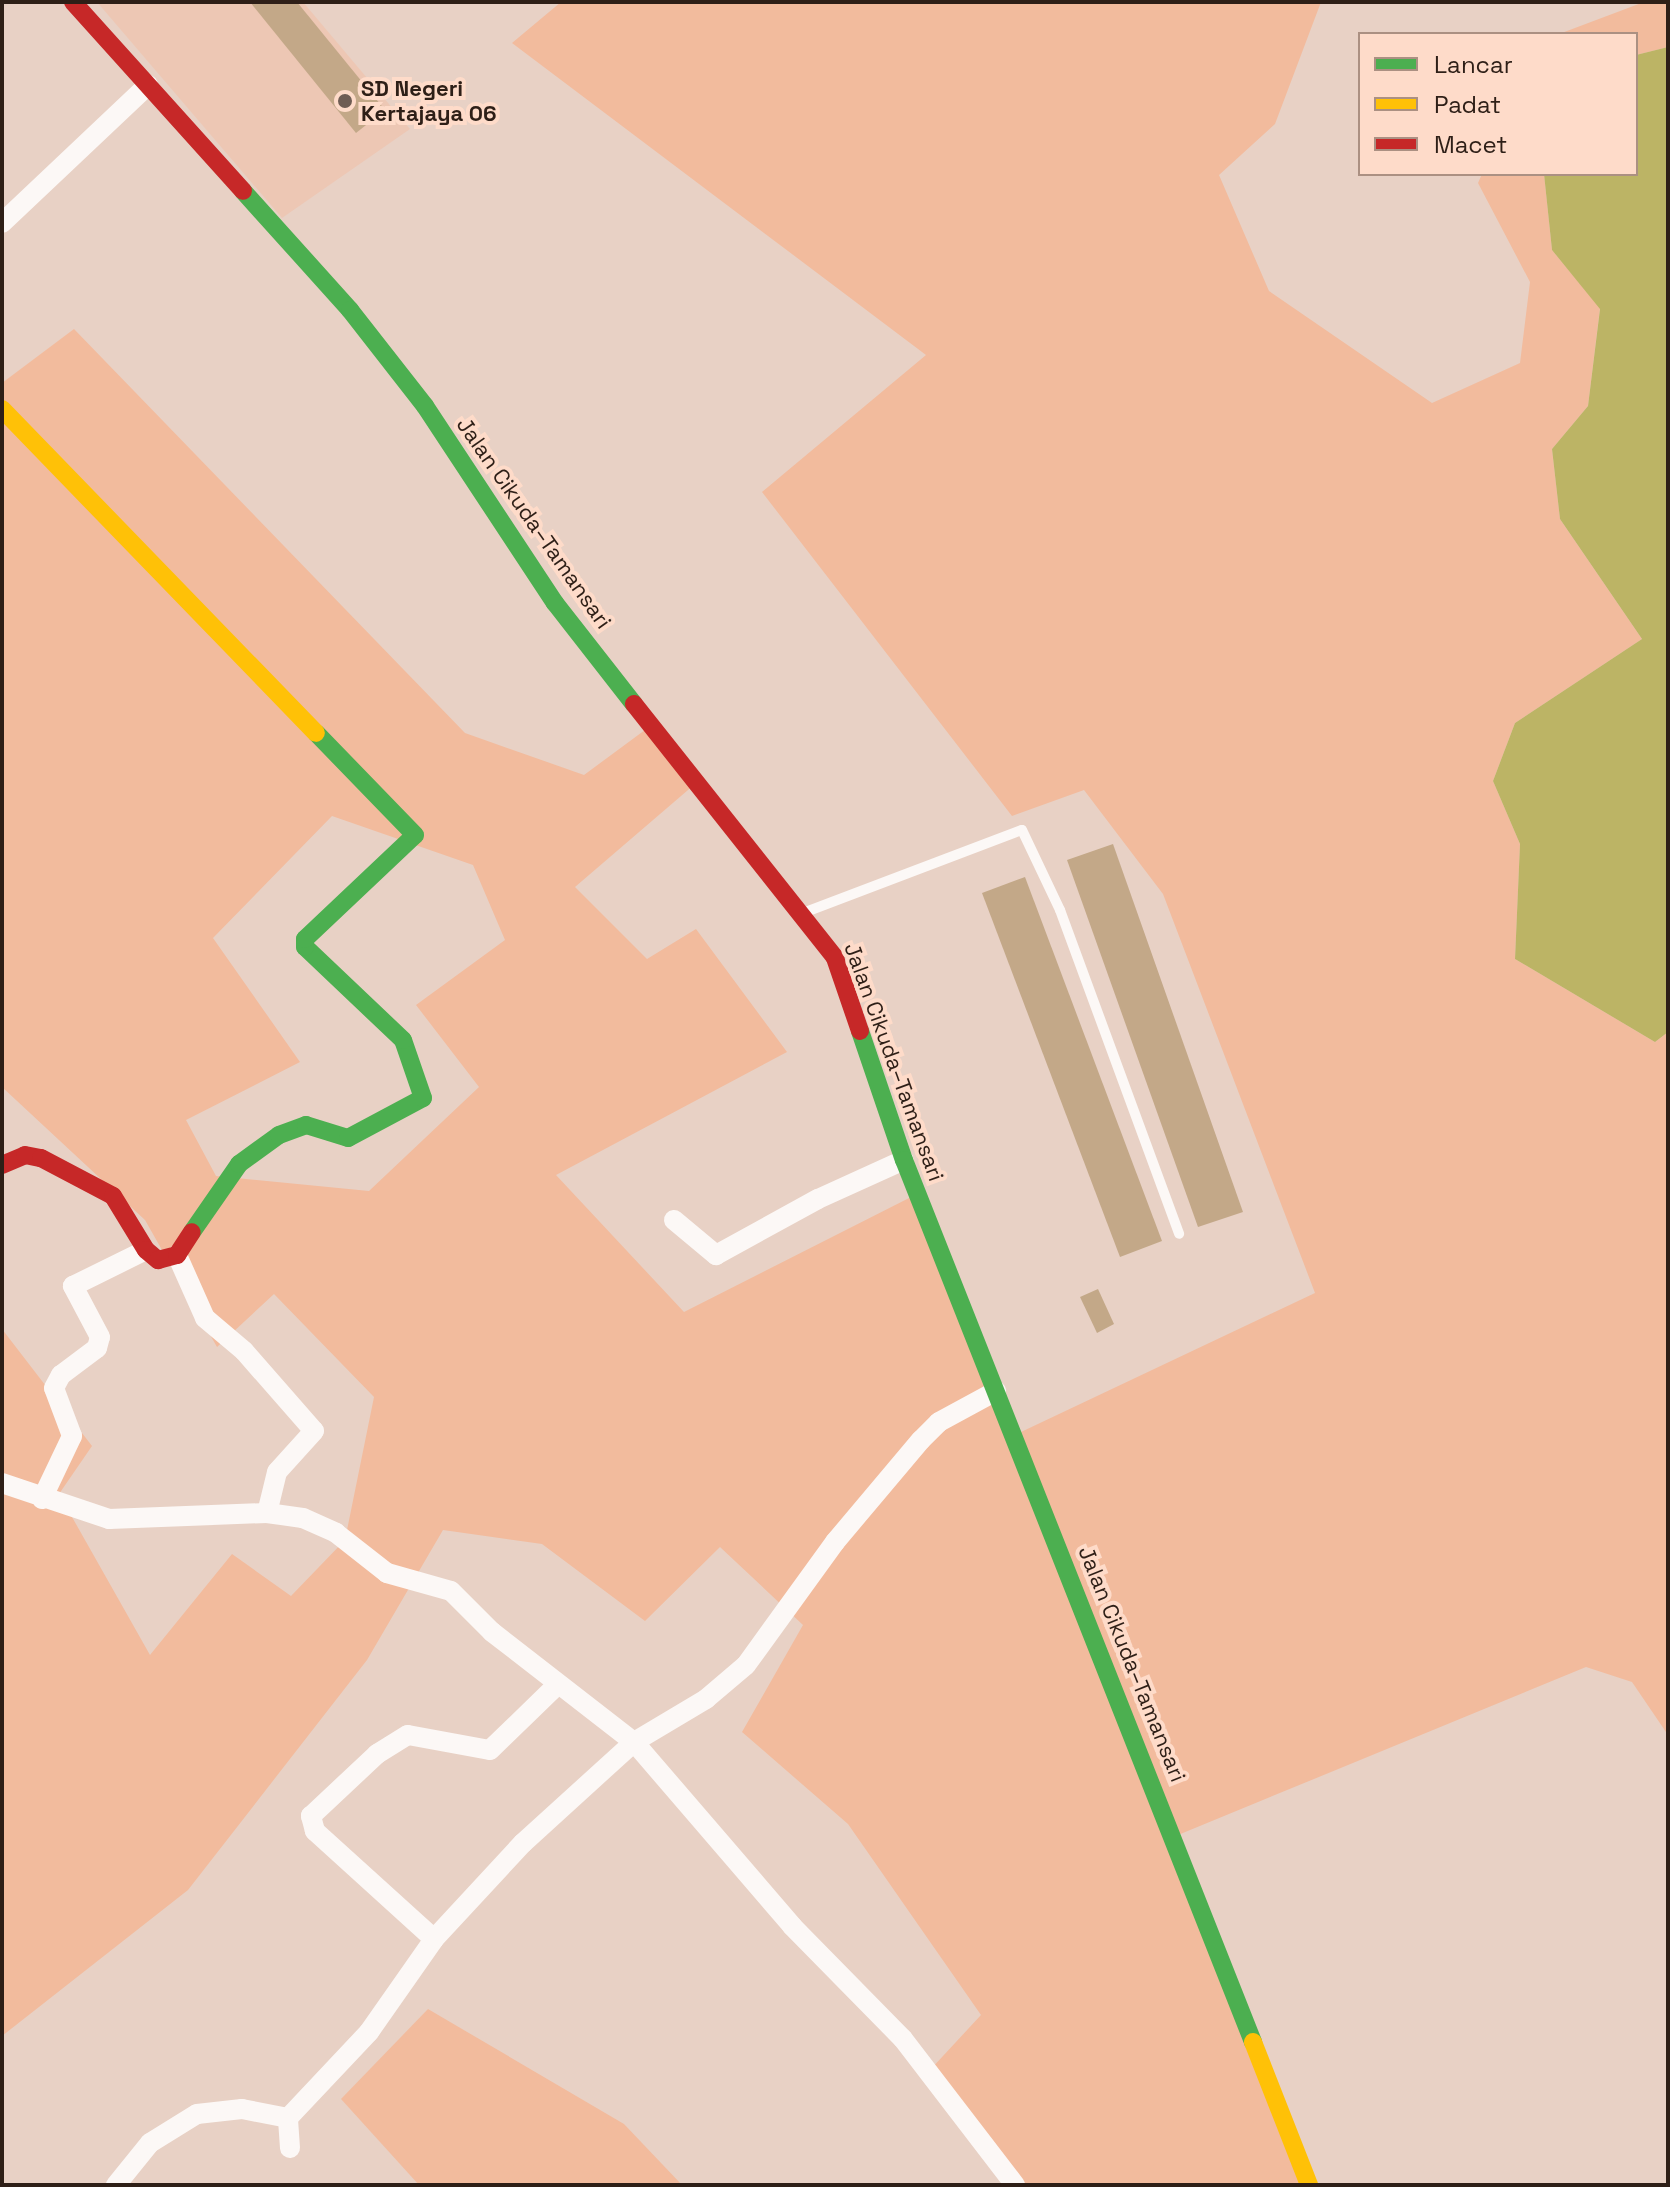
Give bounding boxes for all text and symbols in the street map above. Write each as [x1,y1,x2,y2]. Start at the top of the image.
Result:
legend [1358,32,1638,176]
text: Lancar [1434,49,1513,80]
place label: SD Negeri Kertajaya 06 [361,75,497,126]
text: Padat [1434,89,1501,120]
marker: SD Negeri Kertajaya 06 [336,92,354,110]
text: Macet [1434,129,1507,160]
street label: Jalan Cikuda–Tamansari [451,412,617,634]
street label: Jalan Cikuda–Tamansari [839,939,949,1185]
street label: Jalan Cikuda–Tamansari [1073,1542,1191,1786]

